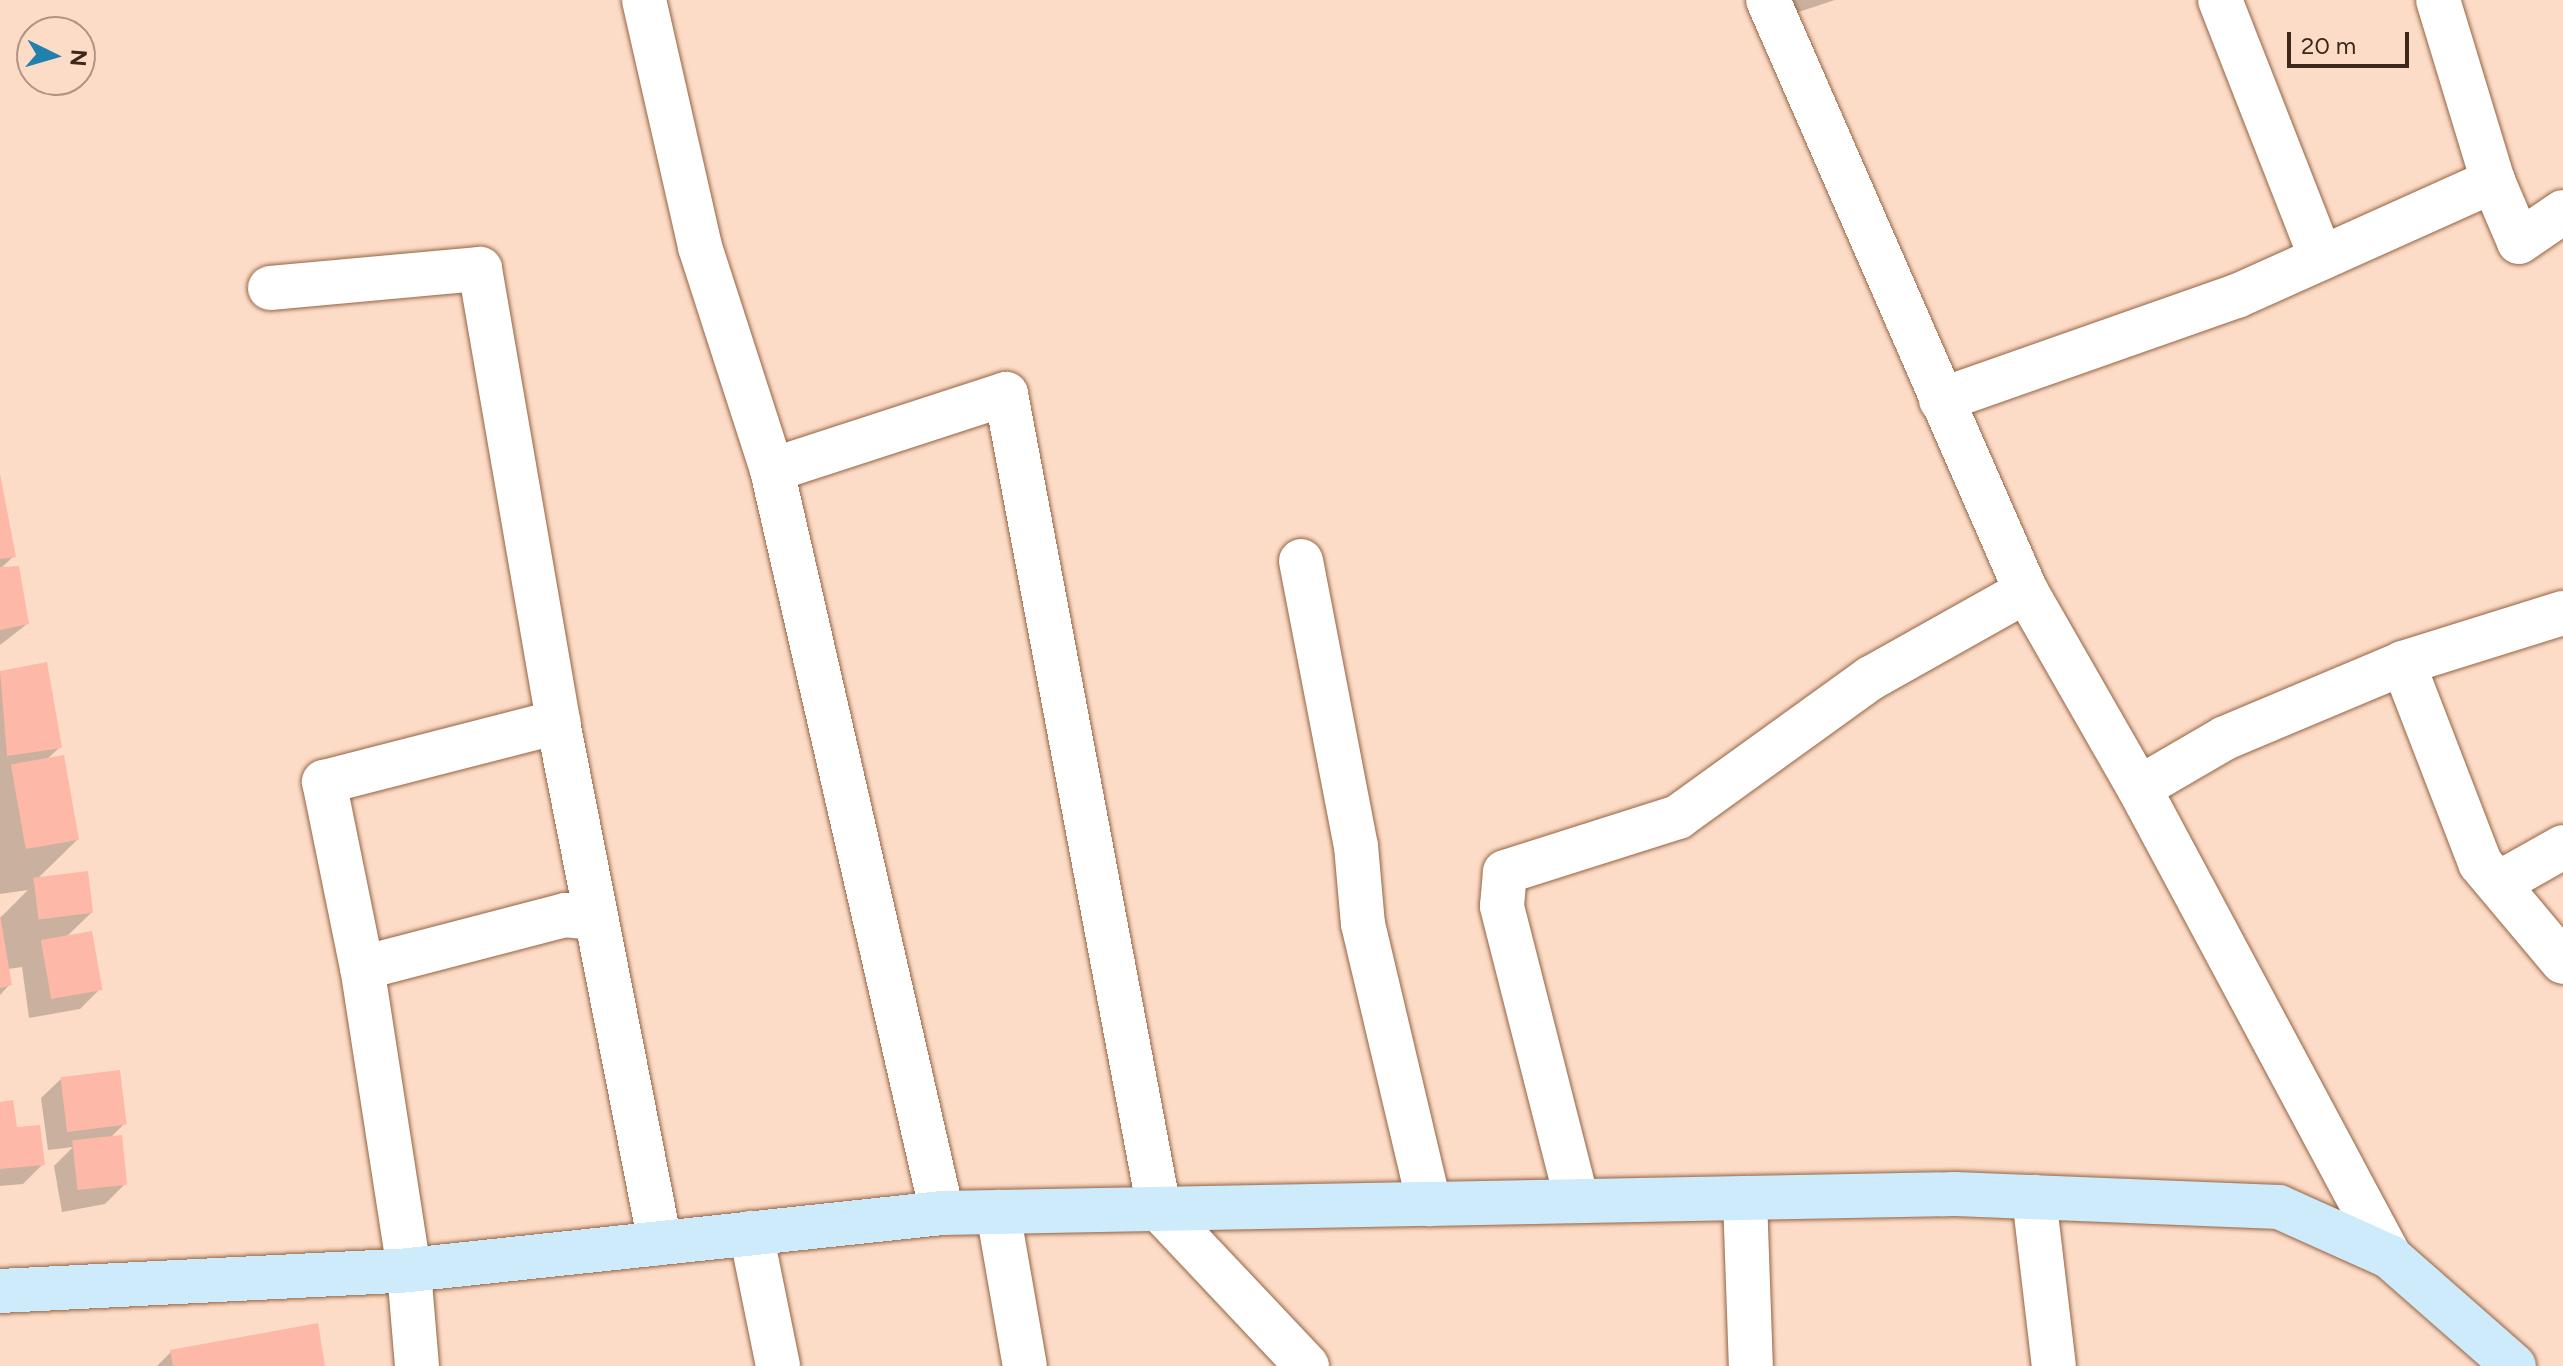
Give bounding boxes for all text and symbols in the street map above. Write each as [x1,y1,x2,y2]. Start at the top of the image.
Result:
north arrow [16,16,96,96]
scale bar [2291,16,2413,66]
text: 20 m [2301,31,2356,60]
text: N [64,48,93,68]

